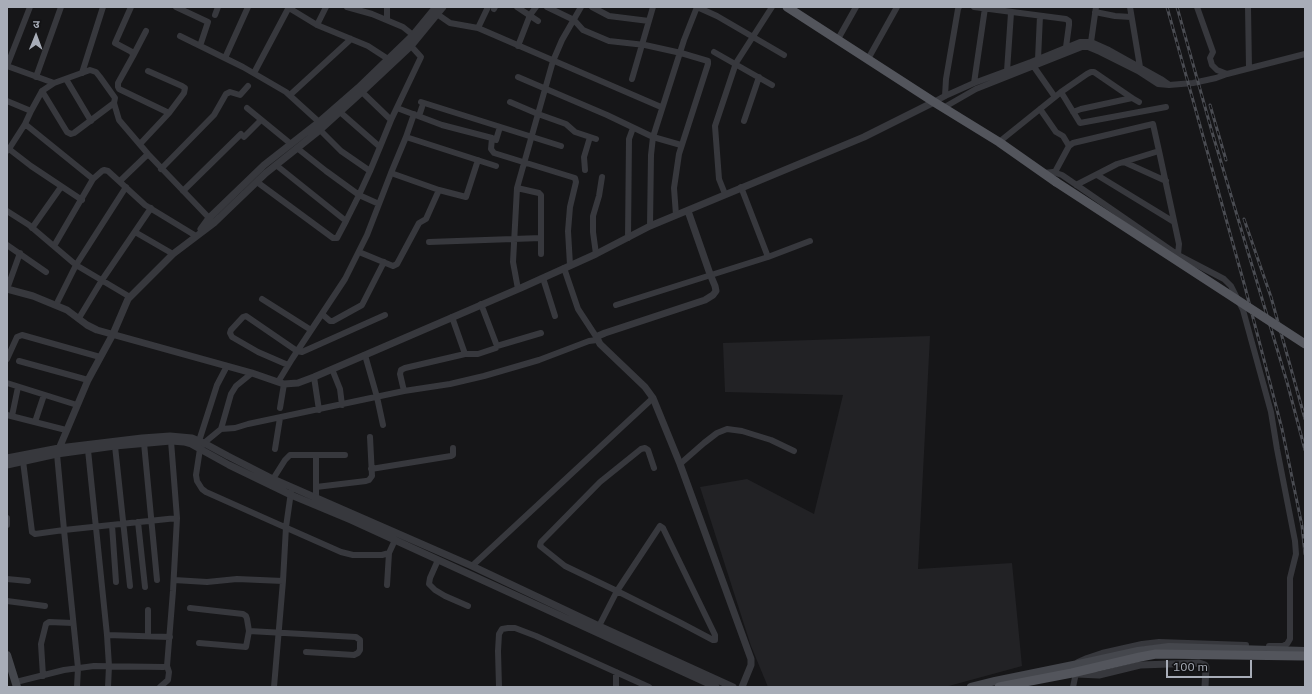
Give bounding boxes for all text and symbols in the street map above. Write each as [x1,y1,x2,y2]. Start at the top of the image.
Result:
north arrow [16,16,56,56]
text: उ [33,17,40,31]
scale bar [1168,652,1254,678]
text: 100 m [1173,659,1208,674]

